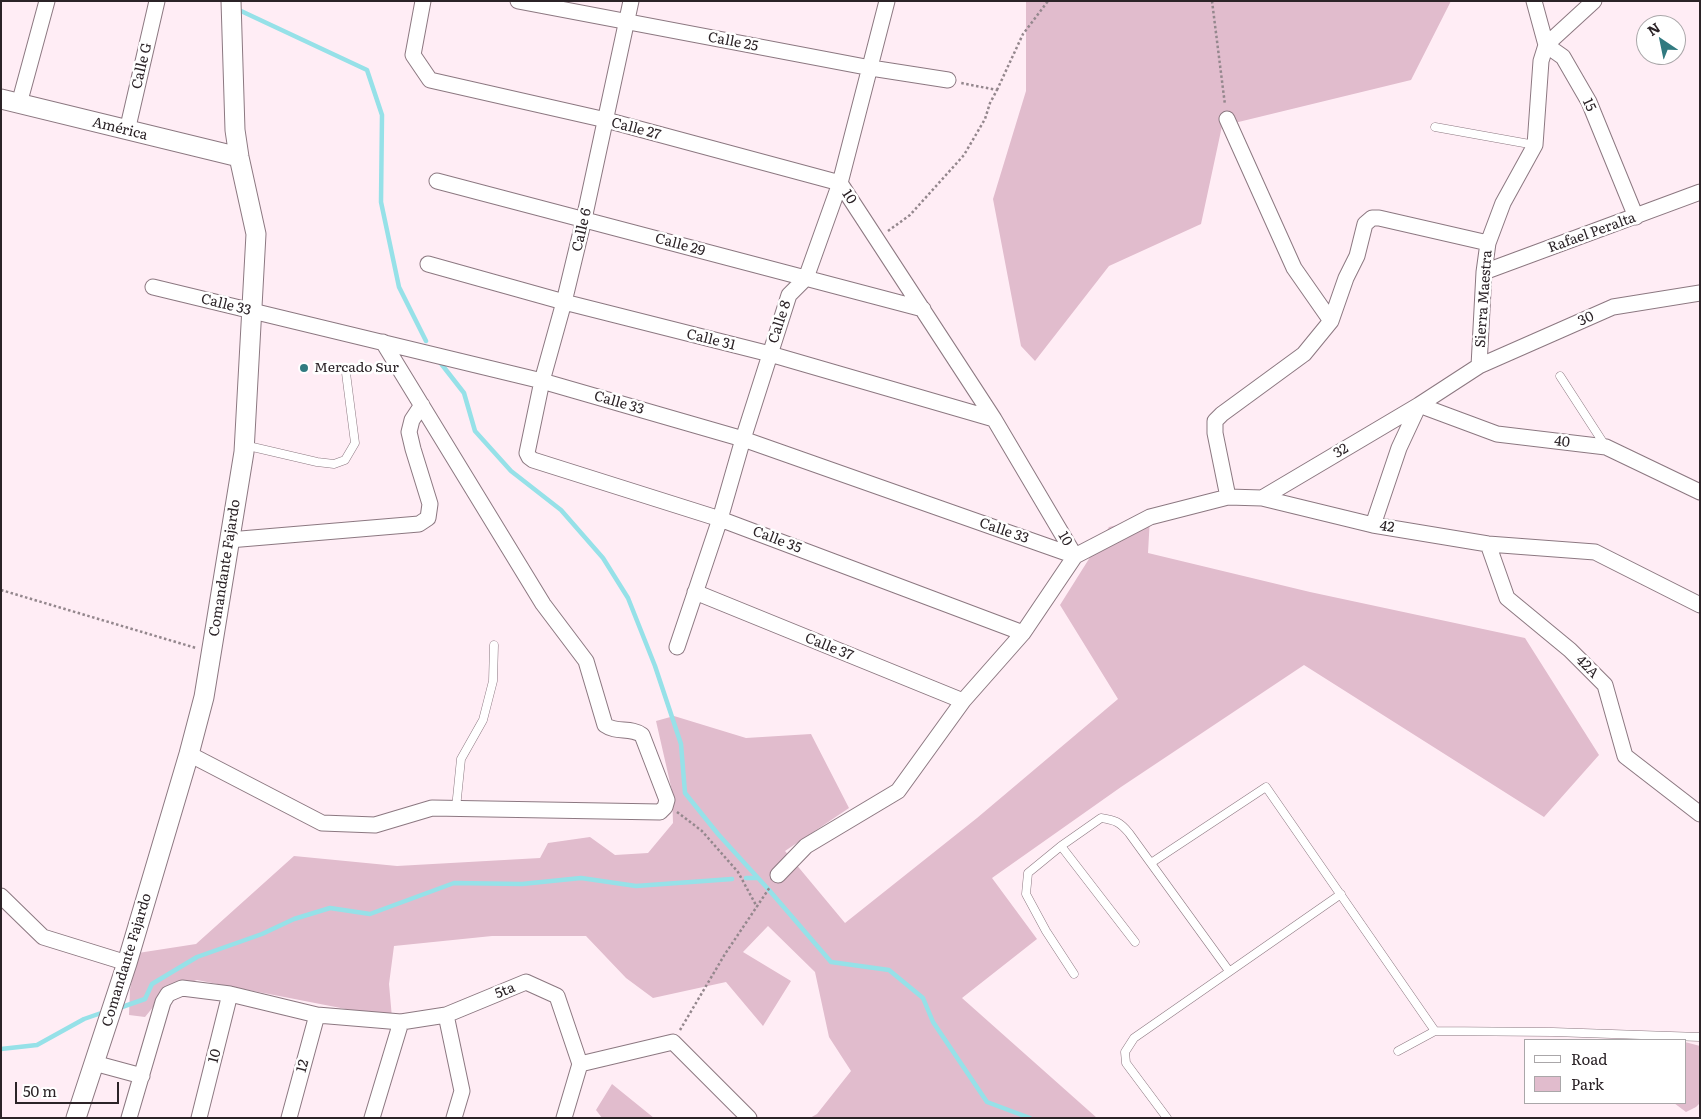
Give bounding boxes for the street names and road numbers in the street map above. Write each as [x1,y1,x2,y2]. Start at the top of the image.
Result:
street label: Calle 25 [707,29,759,55]
street label: Calle G [129,41,155,91]
street label: 15 [1579,96,1599,114]
street label: América [91,114,149,144]
street label: Calle 27 [609,114,663,144]
street label: 10 [838,187,860,207]
street label: Calle 6 [569,207,595,253]
street label: Rafael Peralta [1546,209,1638,257]
street label: Calle 29 [653,230,707,260]
street label: Sierra Maestra [1472,250,1496,348]
street label: Calle 33 [199,291,253,319]
street label: Calle 8 [765,298,795,346]
street label: 30 [1575,308,1597,330]
street label: Calle 31 [685,326,737,354]
street label: Calle 33 [592,388,646,418]
street label: 40 [1553,433,1571,451]
street label: 32 [1331,440,1351,462]
street label: Comandante Fajardo [206,498,244,638]
street label: Calle 33 [977,515,1031,547]
street label: 42 [1378,517,1396,537]
street label: Calle 35 [750,523,804,557]
street label: 10 [1054,529,1076,549]
street label: Calle 37 [802,630,856,664]
street label: 42A [1572,652,1602,682]
street label: Comandante Fajardo [99,891,155,1029]
street label: 5ta [493,979,517,1003]
street label: 10 [205,1047,225,1065]
street label: 12 [293,1058,313,1074]

